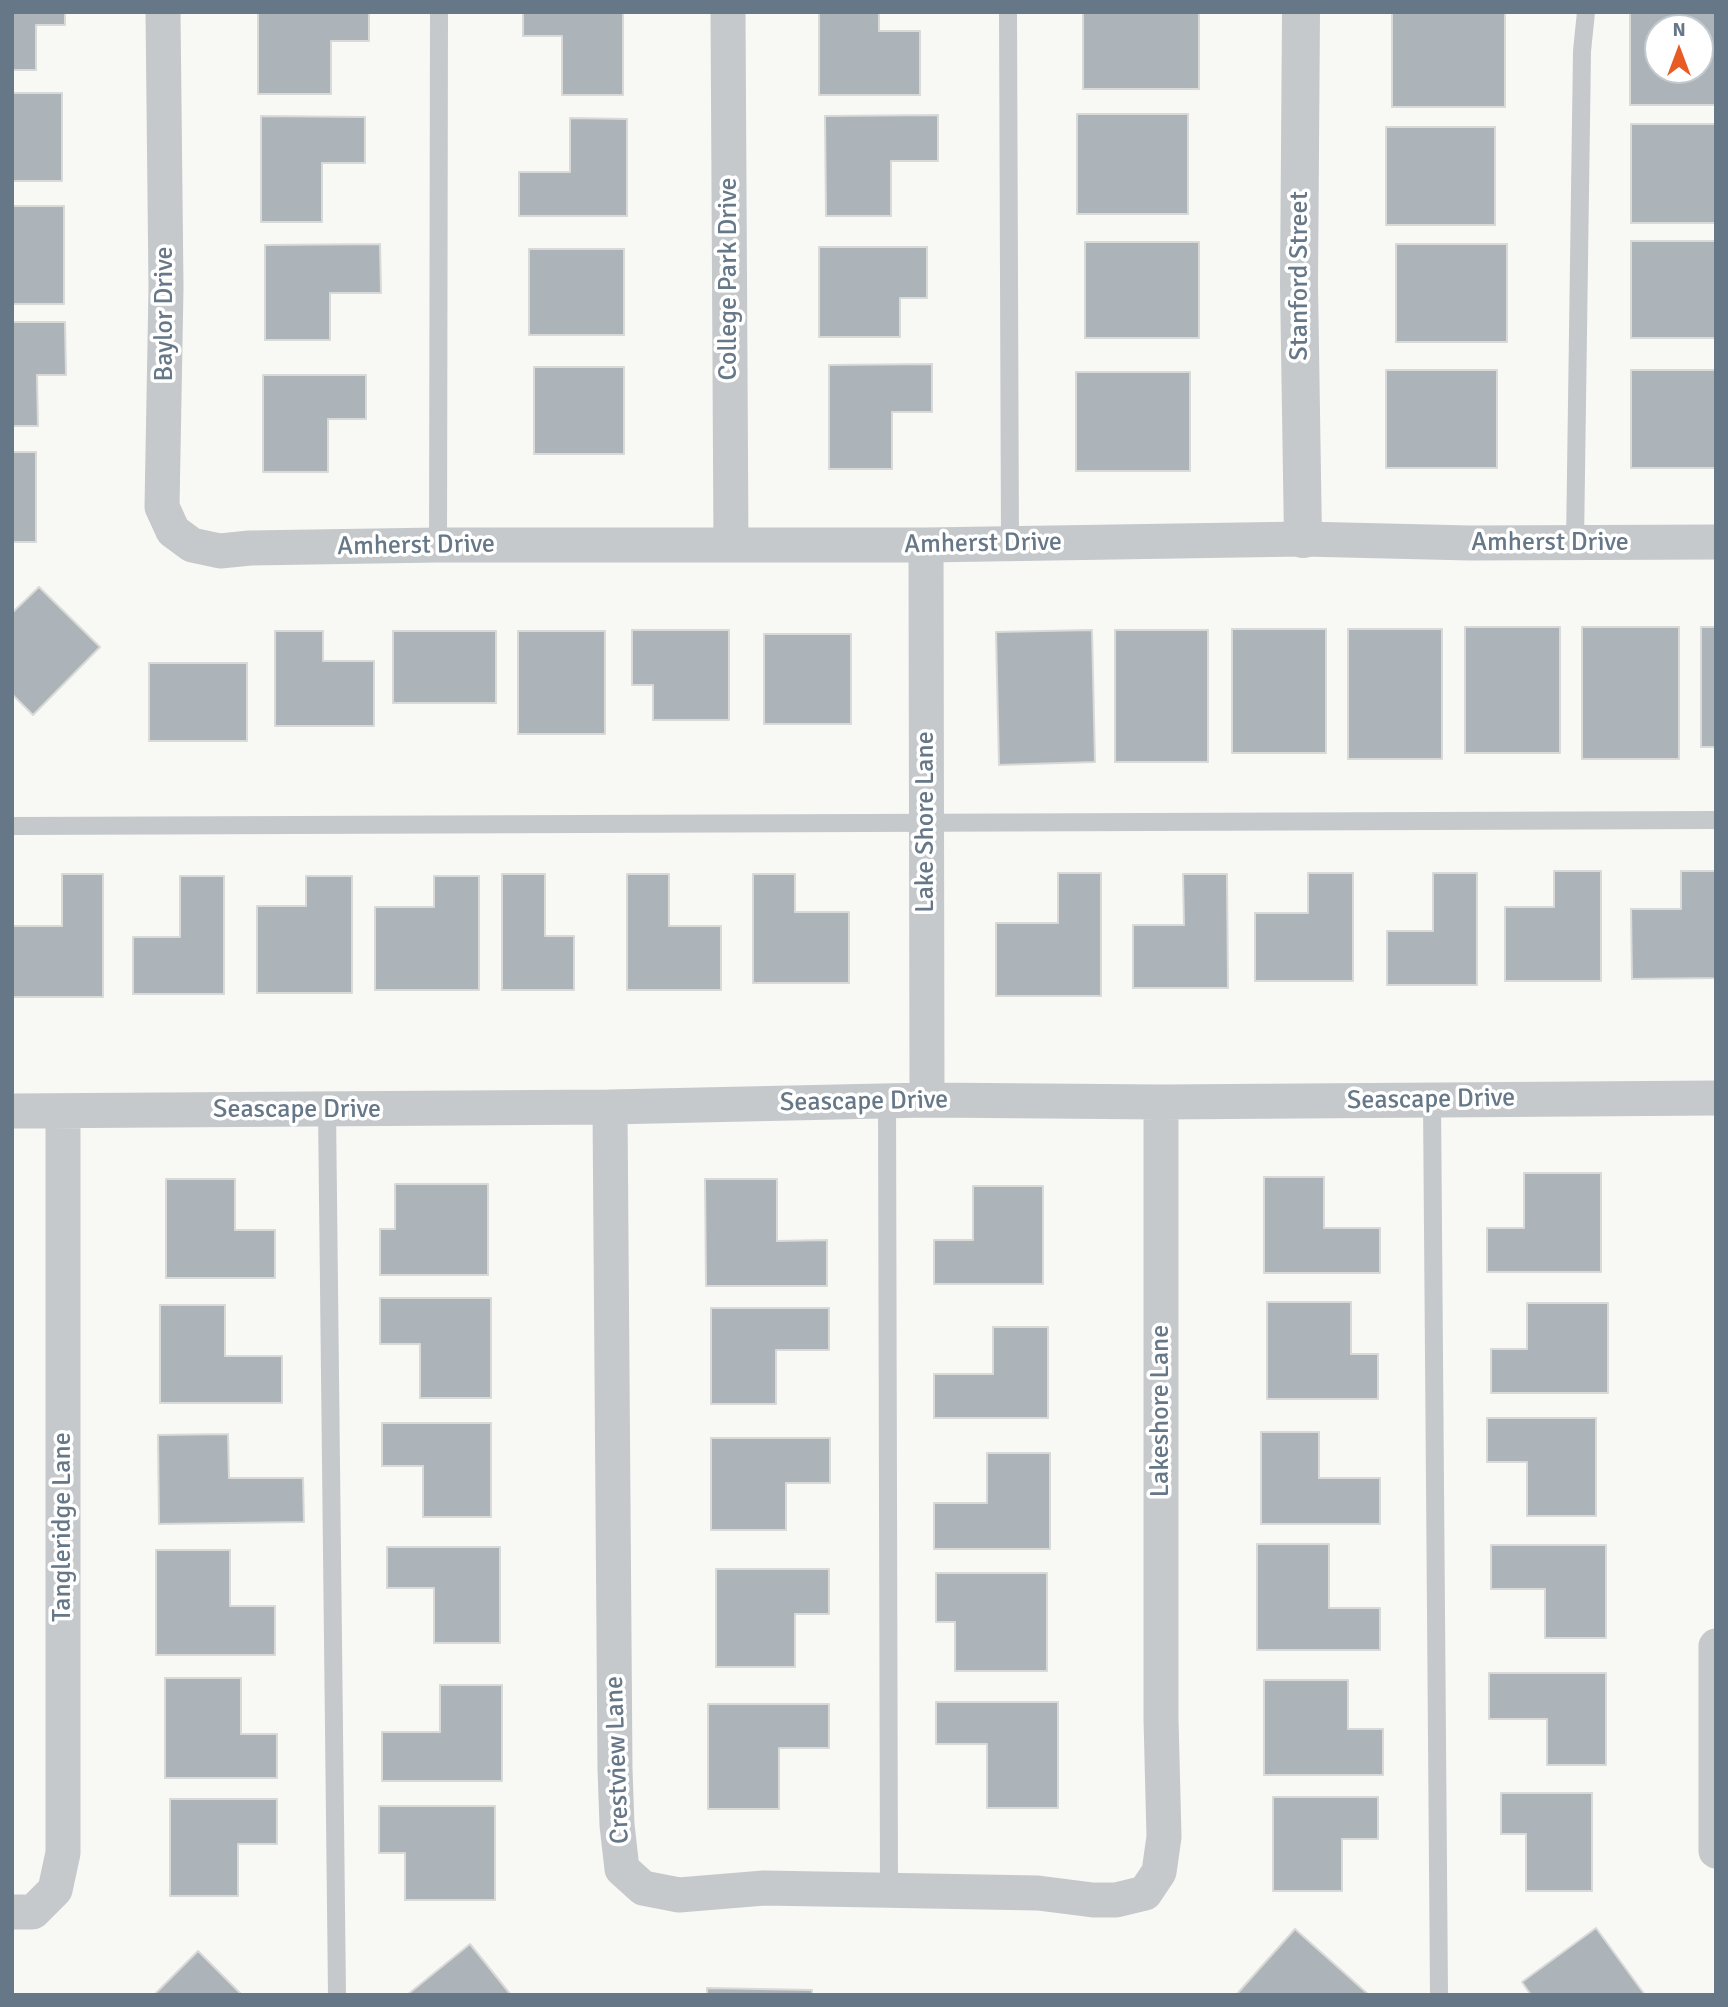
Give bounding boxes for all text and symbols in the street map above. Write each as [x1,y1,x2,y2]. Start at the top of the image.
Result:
north arrow [1644,14,1714,84]
text: N [1672,18,1686,42]
street label: College Park Drive [713,177,745,381]
street label: Stanford Street [1284,191,1316,361]
street label: Baylor Drive [149,246,181,382]
street label: Amherst Drive [904,527,1062,561]
street label: Amherst Drive [1471,527,1629,559]
street label: Amherst Drive [337,529,495,563]
street label: Lake Shore Lane [910,731,942,913]
street label: Seascape Drive [1347,1083,1515,1117]
street label: Seascape Drive [780,1085,948,1119]
street label: Seascape Drive [213,1094,381,1126]
street label: Lakeshore Lane [1145,1325,1177,1497]
street label: Tangleridge Lane [47,1432,79,1622]
street label: Crestview Lane [599,1676,637,1844]

